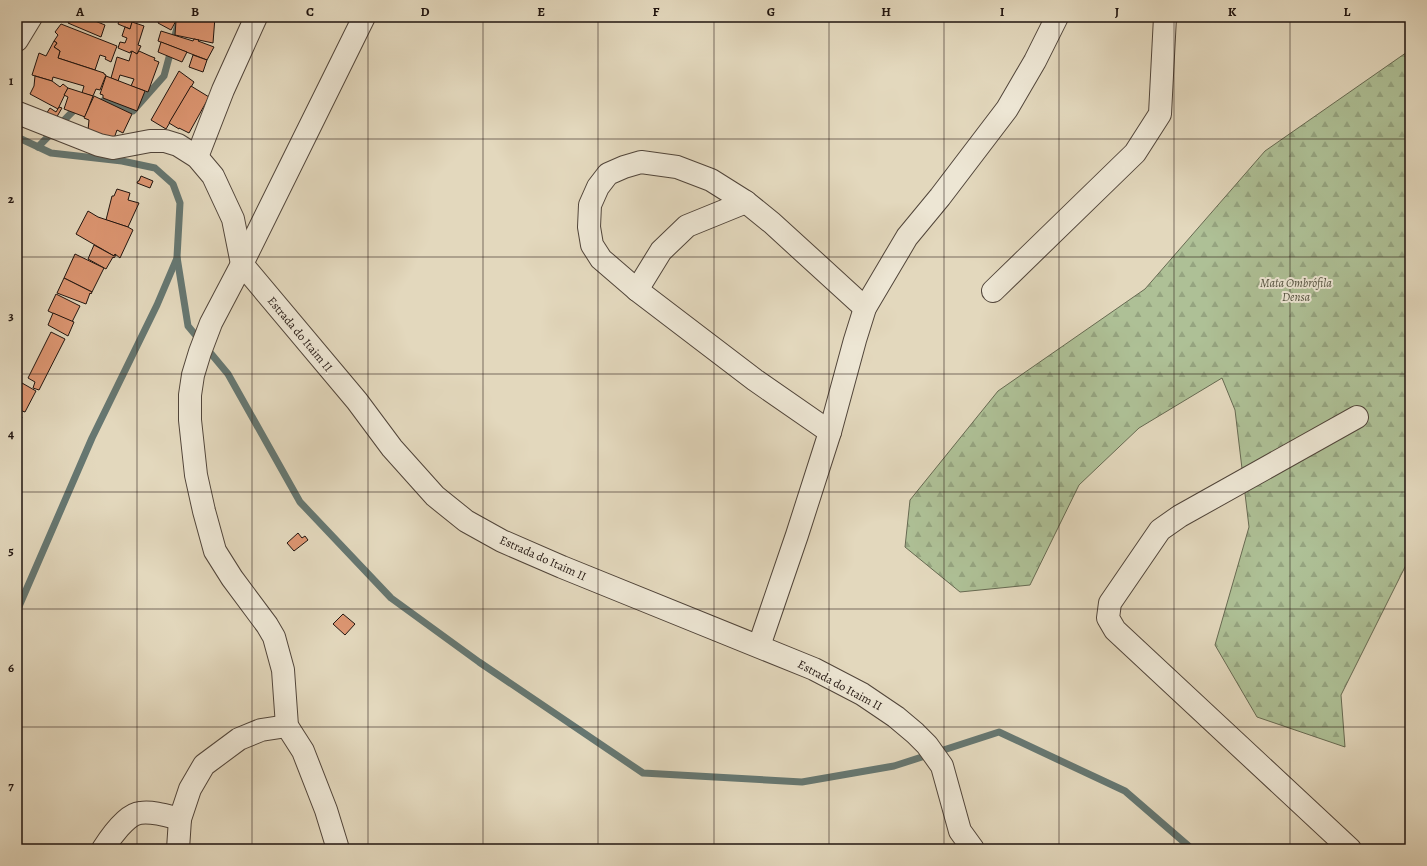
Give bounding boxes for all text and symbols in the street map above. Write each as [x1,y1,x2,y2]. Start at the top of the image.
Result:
text: A [75,3,85,20]
text: B [191,3,199,20]
text: C [306,3,314,20]
text: D [420,3,430,20]
text: E [537,3,545,20]
text: F [653,3,660,20]
text: G [767,3,775,20]
text: H [881,3,891,20]
text: I [1000,3,1005,20]
text: J [1115,3,1119,20]
text: K [1228,3,1237,20]
text: L [1344,3,1351,20]
text: 1 [9,72,14,89]
text: 2 [8,190,15,207]
park label: Mata Ombrófila Densa [1260,275,1332,305]
street label: Estrada do Itaim II [264,293,336,375]
text: 3 [8,307,14,324]
text: 4 [8,425,14,442]
street label: Estrada do Itaim II [497,532,589,584]
text: 5 [8,542,14,559]
street label: Estrada do Itaim II [795,656,885,714]
text: 6 [8,659,14,676]
text: 7 [8,777,14,794]

